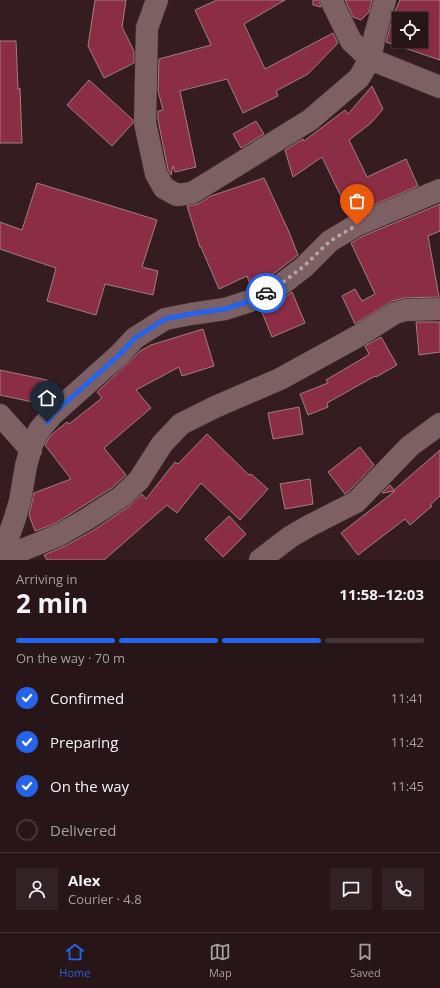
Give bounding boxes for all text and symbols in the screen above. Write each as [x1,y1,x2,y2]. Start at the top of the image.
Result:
map controls [392,12,428,48]
button: locate [392,12,428,48]
pin [340,184,374,225]
icon: bag [346,190,368,212]
courier [246,273,286,313]
icon: car [255,282,277,304]
pin [30,381,64,422]
icon: home [36,387,58,409]
text: Arriving in [16,570,78,588]
text: 11:58–12:03 [339,584,424,604]
text: 2 min [16,585,88,621]
text: On the way · 70 m [16,649,125,667]
icon: check [16,687,38,709]
text: Confirmed [50,688,124,708]
text: 11:41 [391,689,424,707]
icon: check [16,731,38,753]
text: Preparing [50,732,118,752]
text: 11:42 [391,733,424,751]
icon: check [16,775,38,797]
text: On the way [50,776,129,796]
text: 11:45 [391,777,424,795]
text: Delivered [50,820,117,840]
button: person [16,868,58,910]
button: chat [330,868,372,910]
button: phone [382,868,424,910]
text: Alex [68,870,100,890]
text: Courier · 4.8 [68,890,142,908]
tab: Home [59,941,90,980]
tab: Map [209,941,232,980]
tab: Saved [350,941,381,980]

